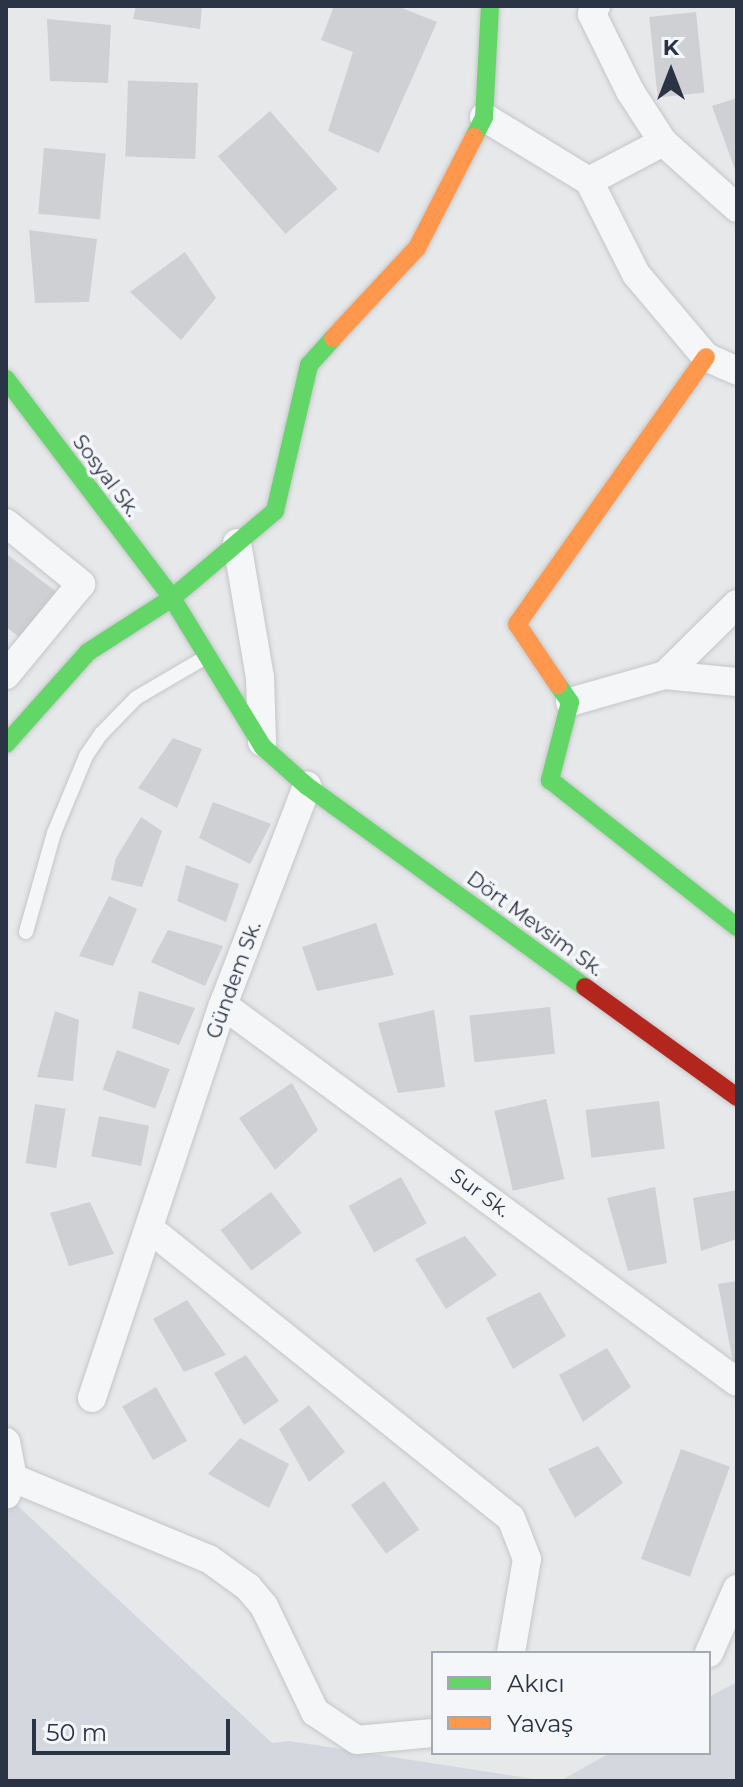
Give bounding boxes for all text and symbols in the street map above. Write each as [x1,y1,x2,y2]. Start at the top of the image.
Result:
north arrow [631,32,711,112]
text: K [663,34,679,61]
street label: Sosyal Sk. [67,430,145,522]
street label: Dört Mevsim Sk. [462,866,608,982]
street label: Gündem Sk. [202,918,266,1042]
street label: Sur Sk. [446,1163,514,1223]
legend [431,1651,711,1755]
text: Akıcı [507,1669,565,1698]
scale bar [36,1703,234,1753]
text: Yavaş [507,1709,573,1738]
text: 50 m [46,1718,107,1747]

